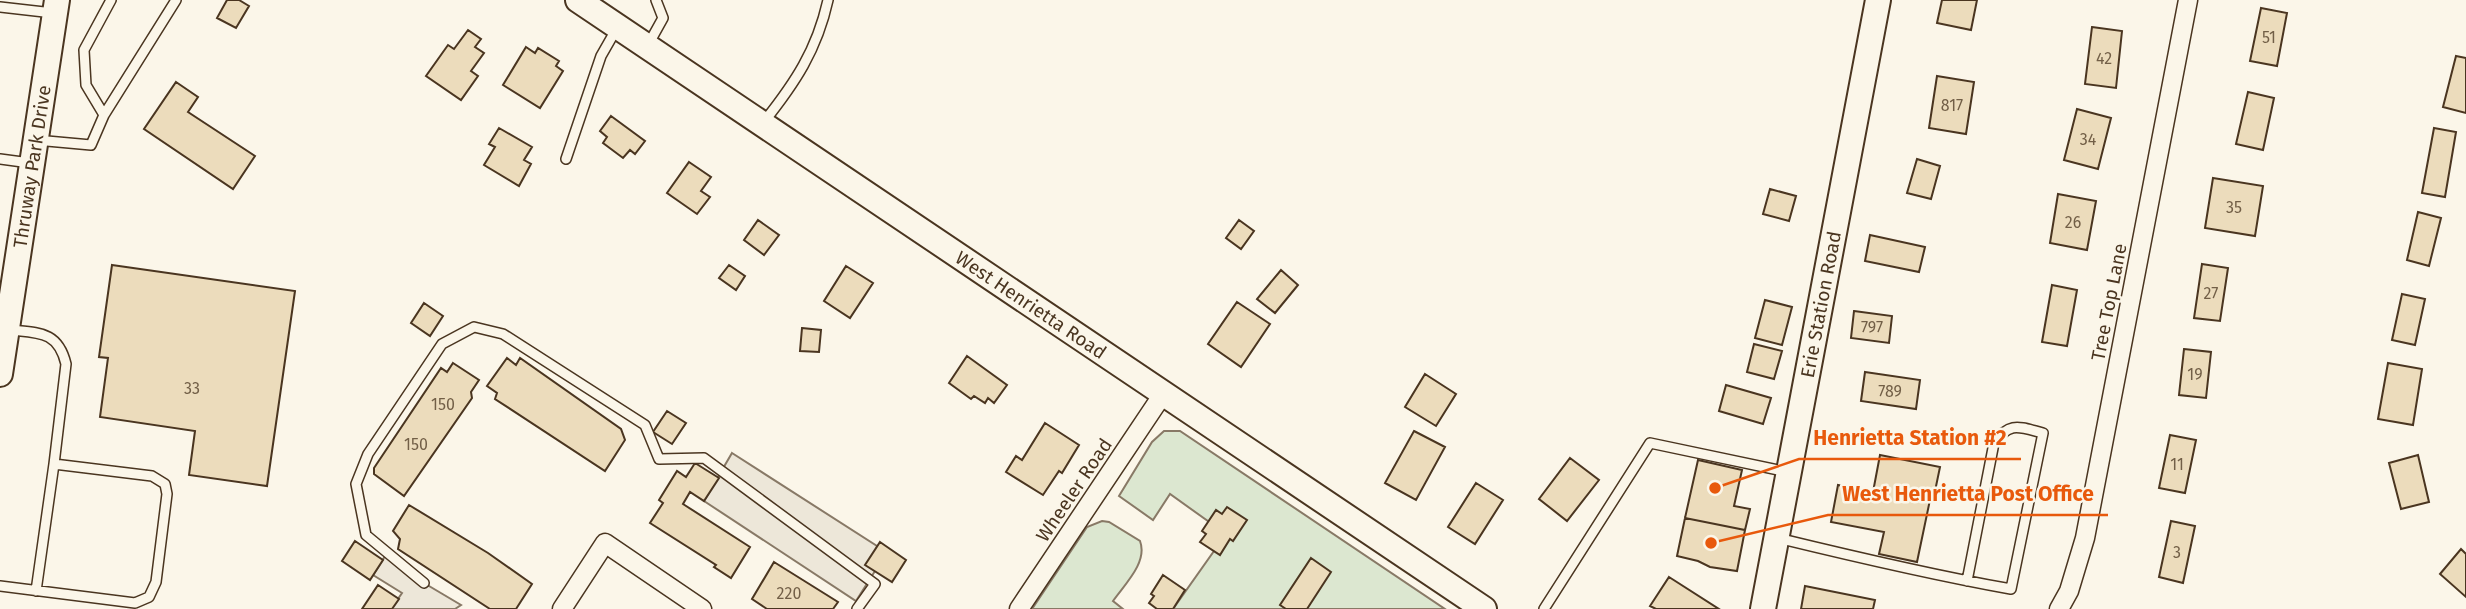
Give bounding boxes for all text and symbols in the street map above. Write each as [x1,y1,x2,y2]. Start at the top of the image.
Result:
house number: 51 [2262,28,2276,47]
house number: 42 [2096,49,2112,68]
street label: Thruway Park Drive [8,83,55,249]
house number: 817 [1941,96,1963,115]
house number: 34 [2080,130,2097,149]
house number: 35 [2226,198,2242,217]
house number: 26 [2065,213,2081,232]
street label: Erie Station Road [1795,229,1846,380]
street label: Tree Top Lane [2086,241,2132,363]
street label: West Henrietta Road [951,246,1111,364]
house number: 27 [2204,284,2218,303]
house number: 797 [1861,318,1883,337]
house number: 19 [2187,365,2203,384]
house number: 33 [184,379,200,398]
house number: 789 [1878,382,1902,401]
house number: 150 [431,395,455,414]
callout: Henrietta Station #2 [1799,417,2021,459]
text: Henrietta Station #2 [1813,425,2007,451]
street label: Wheeler Road [1031,434,1117,546]
house number: 150 [404,435,428,454]
house number: 11 [2170,455,2184,474]
callout: West Henrietta Post Office [1828,473,2108,515]
text: West Henrietta Post Office [1842,481,2094,507]
house number: 3 [2173,543,2181,562]
house number: 220 [777,584,801,603]

